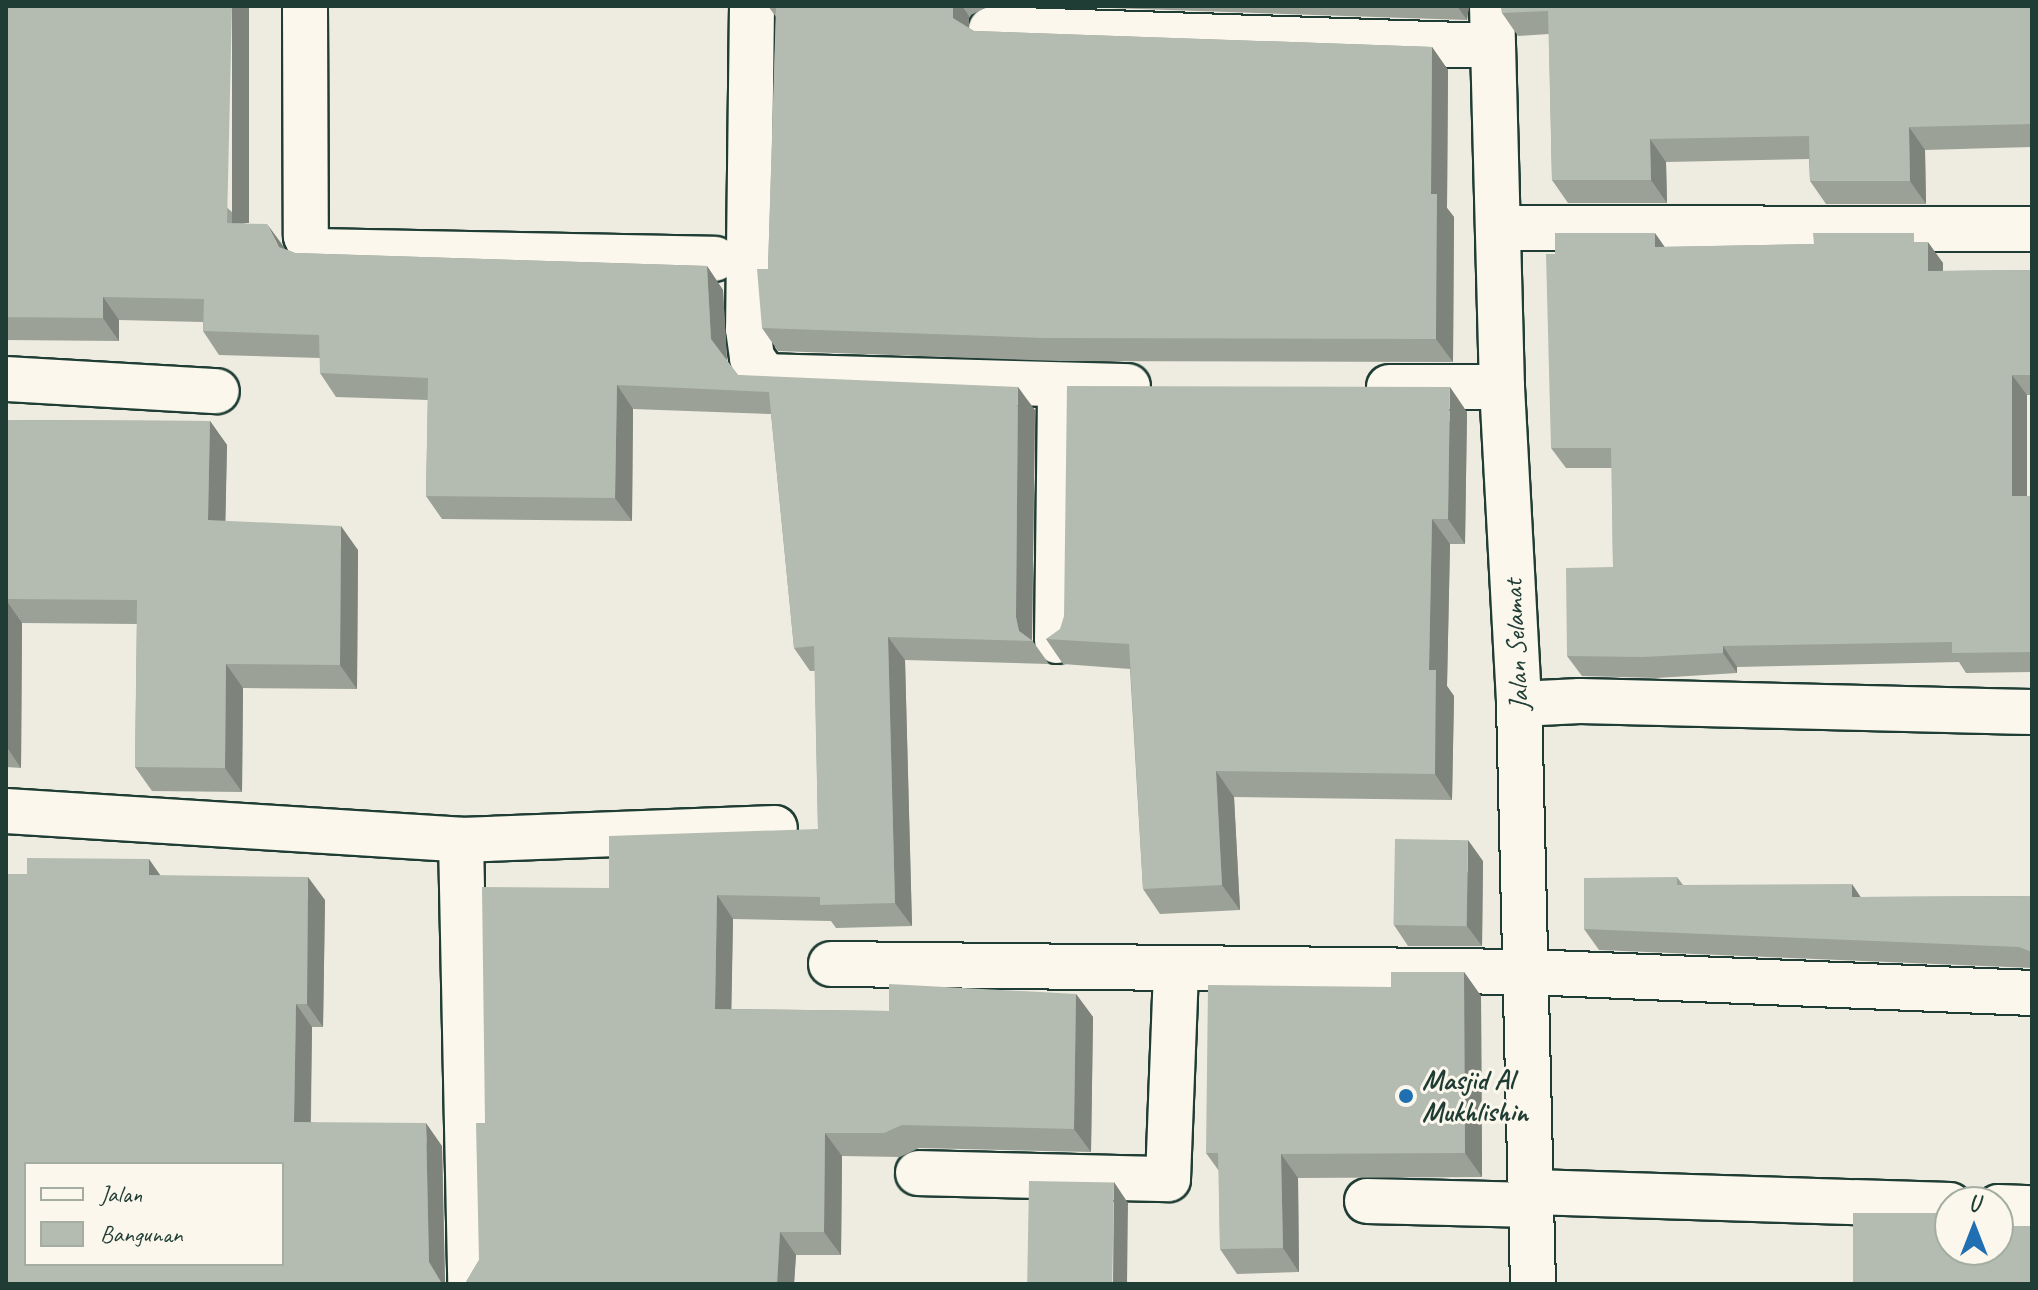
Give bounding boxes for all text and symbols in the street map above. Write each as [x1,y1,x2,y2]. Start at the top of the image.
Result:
street label: Jalan Selamat [1496,578,1536,712]
place label: Masjid Al Mukhlishin [1422,1063,1528,1129]
marker: Masjid Al Mukhlishin [1397,1087,1415,1105]
legend [24,1162,284,1266]
text: Jalan [100,1179,142,1209]
north arrow [1934,1186,2014,1266]
text: U [1969,1190,1979,1218]
text: Bangunan [100,1219,183,1249]

